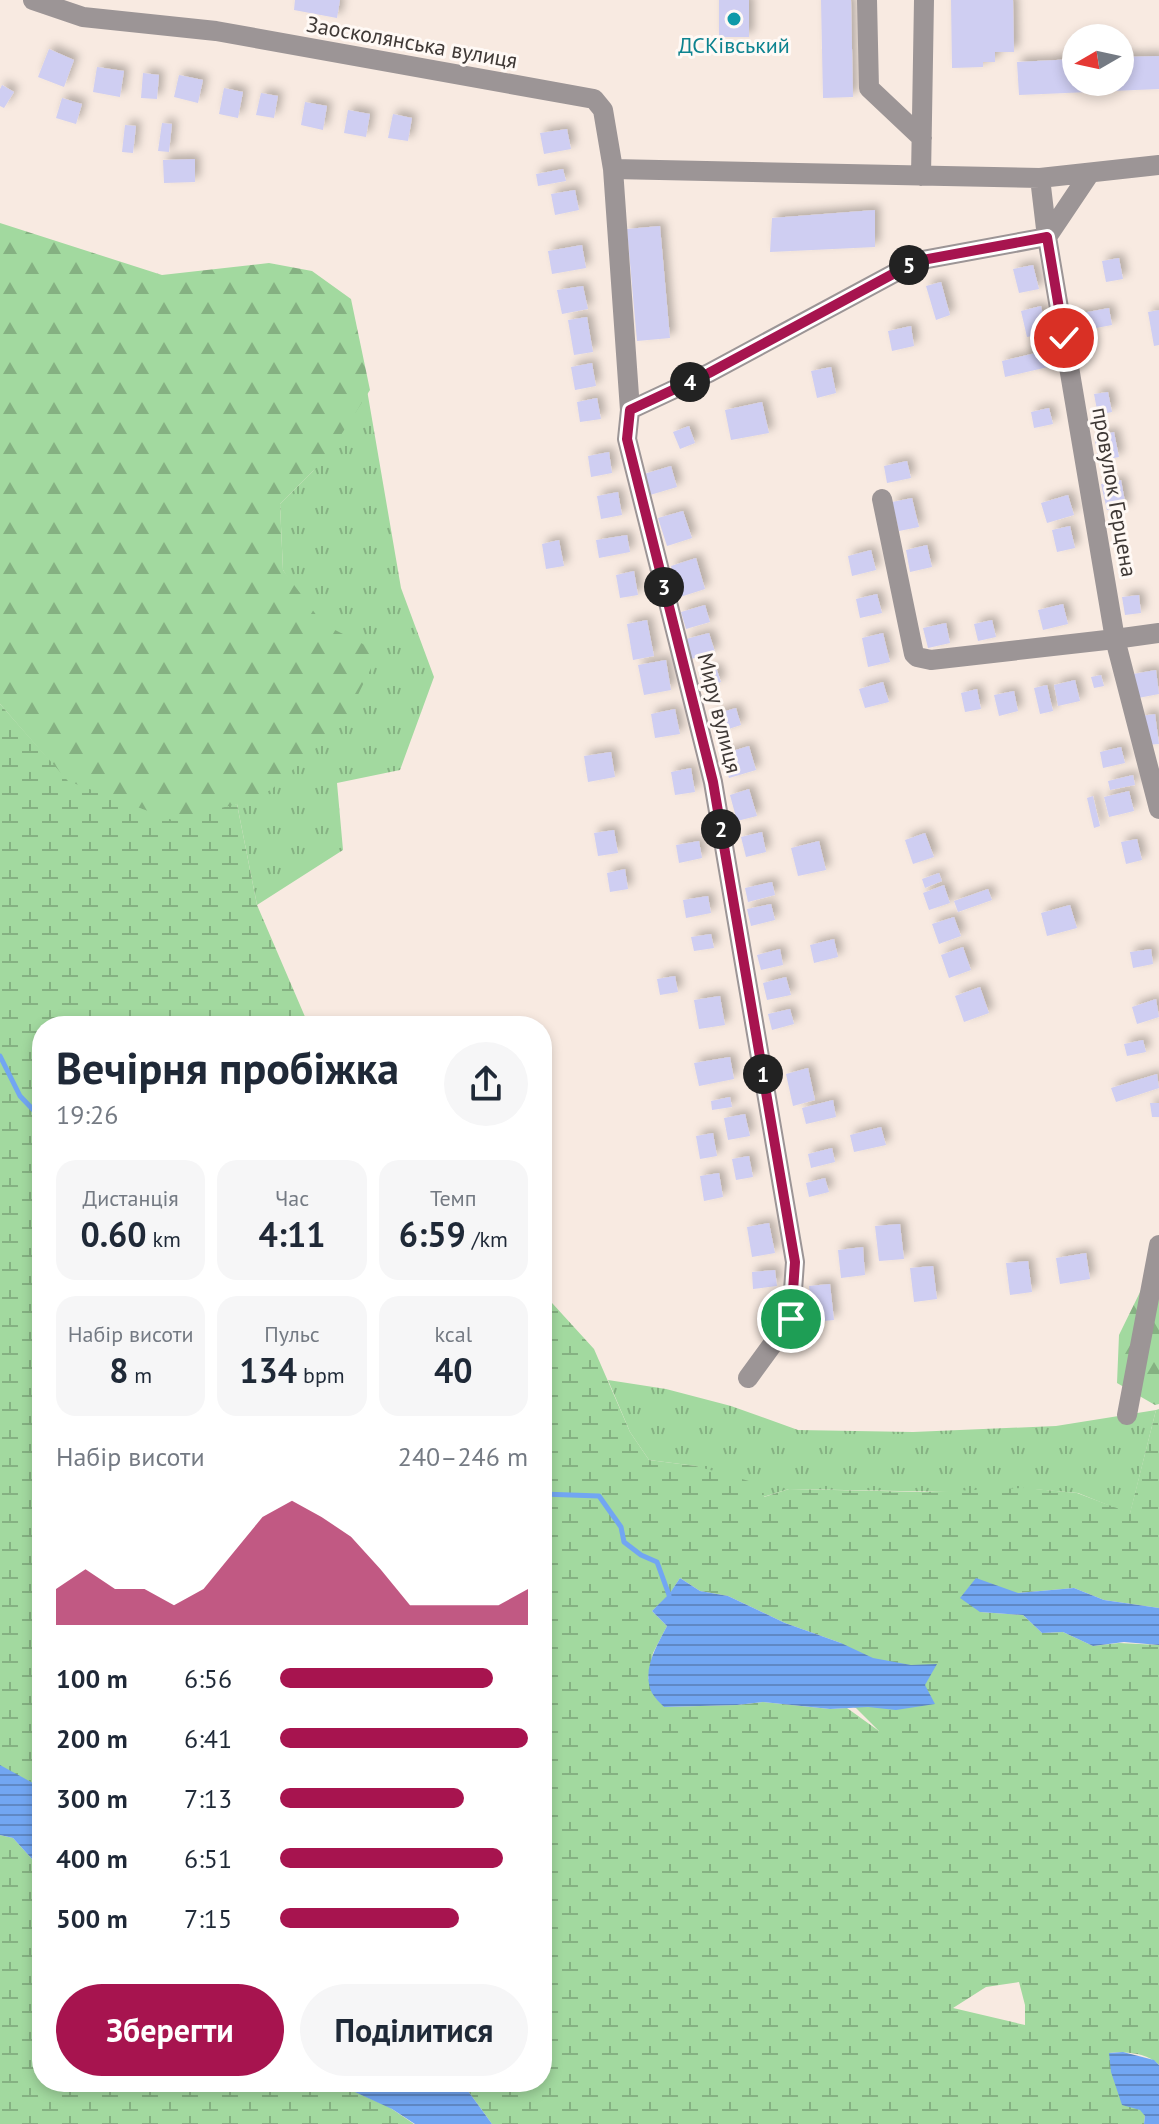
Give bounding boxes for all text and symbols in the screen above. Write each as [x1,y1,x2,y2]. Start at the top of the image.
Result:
street label: Заосколянська вулиця [304,10,520,74]
marker: ДСКівський [725,10,743,28]
north arrow [1062,24,1134,96]
map controls [1062,24,1134,96]
place label: ДСКівський [678,31,790,59]
pin: 5 [889,245,929,285]
text: 5 [903,251,915,279]
pin [1030,304,1098,372]
icon: check [1042,316,1086,360]
pin: 4 [670,362,710,402]
text: 4 [684,368,696,396]
street label: провулок Герцена [1086,405,1144,579]
pin: 3 [644,567,684,607]
text: 3 [658,573,670,601]
street label: Миру вулиця [692,650,748,776]
pin: 2 [701,809,741,849]
text: 2 [715,815,727,843]
text: Вечірня пробіжка [56,1039,399,1096]
button: share [444,1042,528,1126]
pin: 1 [743,1054,783,1094]
text: 1 [757,1060,769,1088]
text: 19:26 [56,1098,118,1131]
text: Дистанція [83,1184,179,1212]
text: Час [275,1184,309,1212]
text: Темп [430,1184,477,1212]
text: 0.60 [80,1212,147,1256]
text: 4:11 [259,1212,325,1256]
text: 6:59 [399,1212,466,1256]
text: km [147,1225,181,1253]
text: /km [466,1225,508,1253]
pin [757,1285,825,1353]
icon: arrive [769,1297,813,1341]
text: Набір висоти [68,1320,194,1348]
text: Пульс [264,1320,320,1348]
text: kcal [435,1320,472,1348]
text: 8 [109,1348,128,1392]
text: 134 [239,1348,297,1392]
text: 40 [434,1348,473,1392]
text: m [128,1361,152,1389]
text: bpm [297,1361,345,1389]
text: Набір висоти [56,1440,205,1473]
text: 240–246 m [398,1440,528,1473]
text: 100 m [56,1662,128,1695]
text: 6:56 [184,1662,232,1695]
text: 200 m [56,1722,128,1755]
text: 6:41 [184,1722,232,1755]
text: 300 m [56,1782,128,1815]
text: 7:13 [184,1782,232,1815]
text: 400 m [56,1842,128,1875]
text: 6:51 [184,1842,232,1875]
text: 500 m [56,1902,128,1935]
text: 7:15 [184,1902,232,1935]
button: Зберегти [56,1984,284,2076]
button: Поділитися [300,1984,528,2076]

